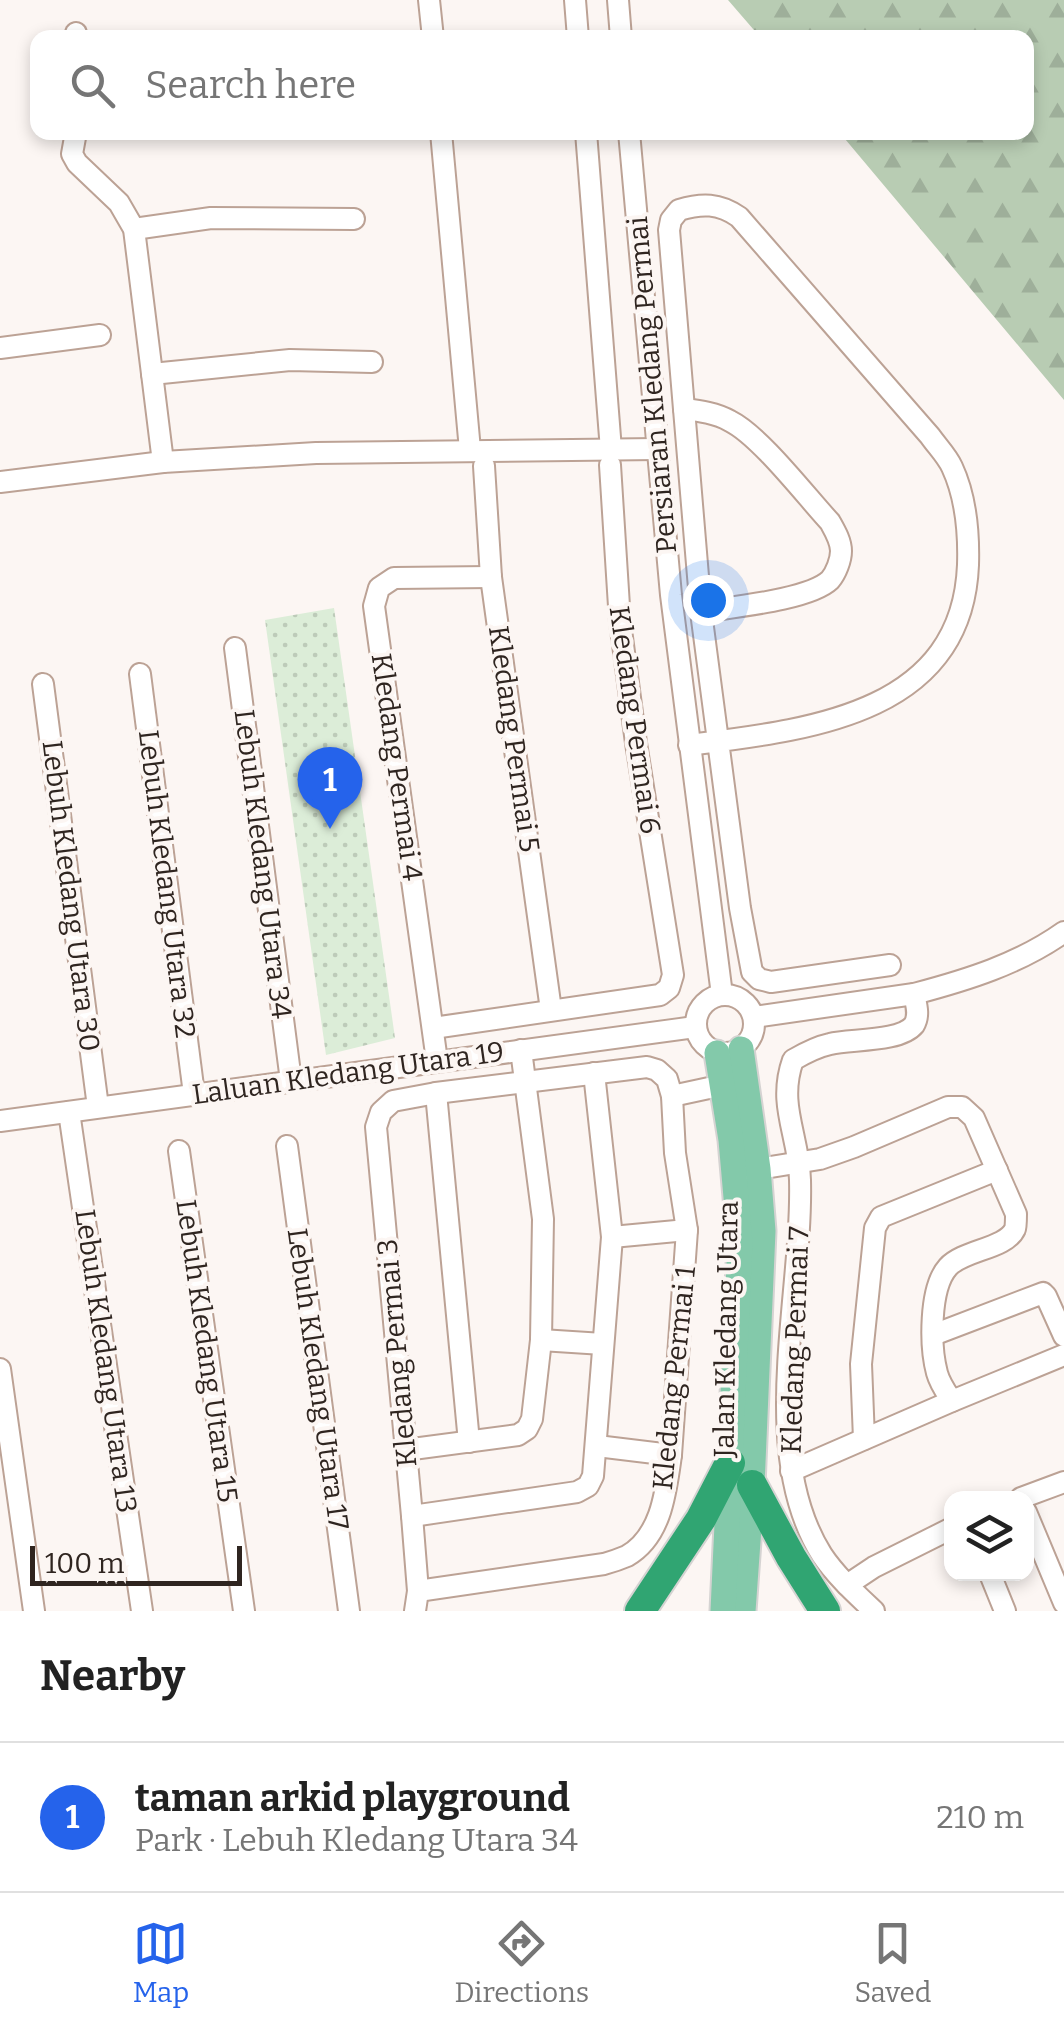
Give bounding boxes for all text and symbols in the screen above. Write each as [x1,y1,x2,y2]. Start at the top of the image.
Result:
search box [30,30,1034,140]
icon: search [65,58,120,113]
text: Search here [145,62,356,108]
street label: Persiaran Kledang Permai [621,215,683,555]
your location [683,575,734,626]
street label: Kledang Permai 6 [603,604,667,836]
street label: Kledang Permai 5 [482,624,546,854]
street label: Kledang Permai 4 [365,651,429,883]
street label: Lebuh Kledang Utara 34 [228,707,298,1021]
street label: Lebuh Kledang Utara 32 [132,728,202,1040]
street label: Lebuh Kledang Utara 30 [36,739,106,1053]
pin: 1 [298,746,362,829]
street label: Laluan Kledang Utara 19 [190,1035,506,1111]
street label: Lebuh Kledang Utara 15 [169,1198,245,1504]
street label: Jalan Kledang Utara [707,1200,745,1459]
street label: Lebuh Kledang Utara 13 [68,1207,144,1515]
street label: Lebuh Kledang Utara 17 [280,1226,356,1532]
street label: Kledang Permai 7 [775,1226,815,1454]
street label: Kledang Permai 3 [371,1237,423,1469]
street label: Kledang Permai 1 [646,1264,702,1491]
map controls [944,1491,1034,1581]
button: layers [944,1491,1034,1581]
scale bar [30,1541,242,1586]
text: 100 m [45,1547,125,1580]
text: Nearby [40,1651,185,1701]
text: taman arkid playground [135,1775,570,1821]
text: 1 [66,1798,79,1836]
text: 210 m [936,1798,1024,1836]
text: Park · Lebuh Kledang Utara 34 [135,1821,578,1859]
tab: Map [133,1916,189,2009]
tab: Directions [454,1916,589,2009]
tab: Saved [854,1916,931,2009]

